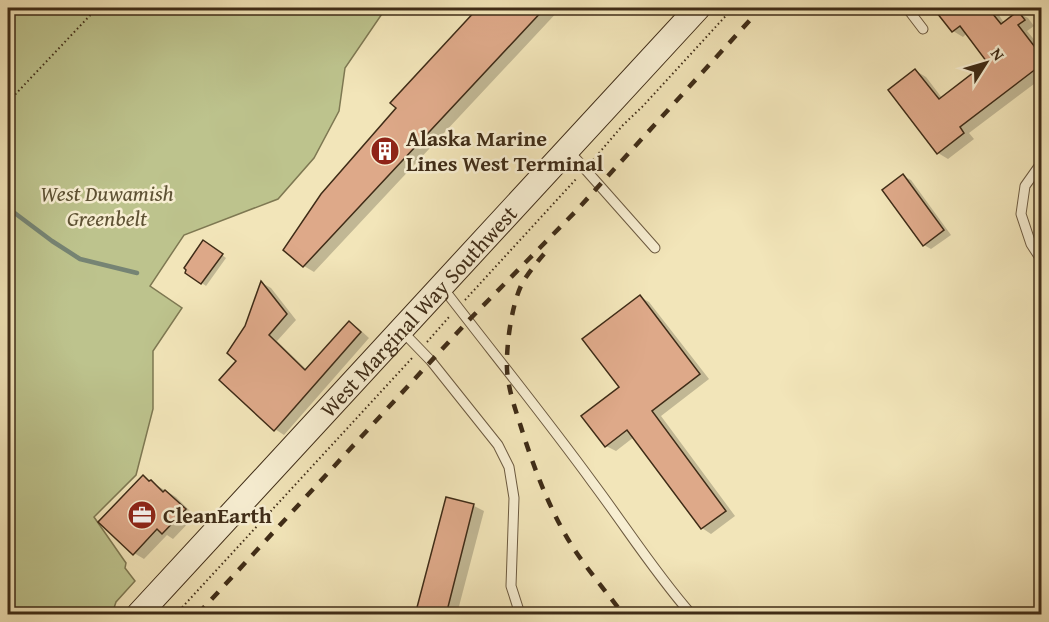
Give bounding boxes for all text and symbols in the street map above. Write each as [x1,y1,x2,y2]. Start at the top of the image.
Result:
north arrow [956,33,1016,93]
text: N [985,42,1011,66]
place label: Alaska Marine Lines West Terminal [406,122,604,179]
building icon: Alaska Marine Lines West Terminal [369,135,401,167]
park label: West Duwamish Greenbelt [40,177,174,234]
street label: West Marginal Way Southwest [312,198,525,424]
office icon: CleanEarth [126,499,158,531]
place label: CleanEarth [163,499,272,531]

